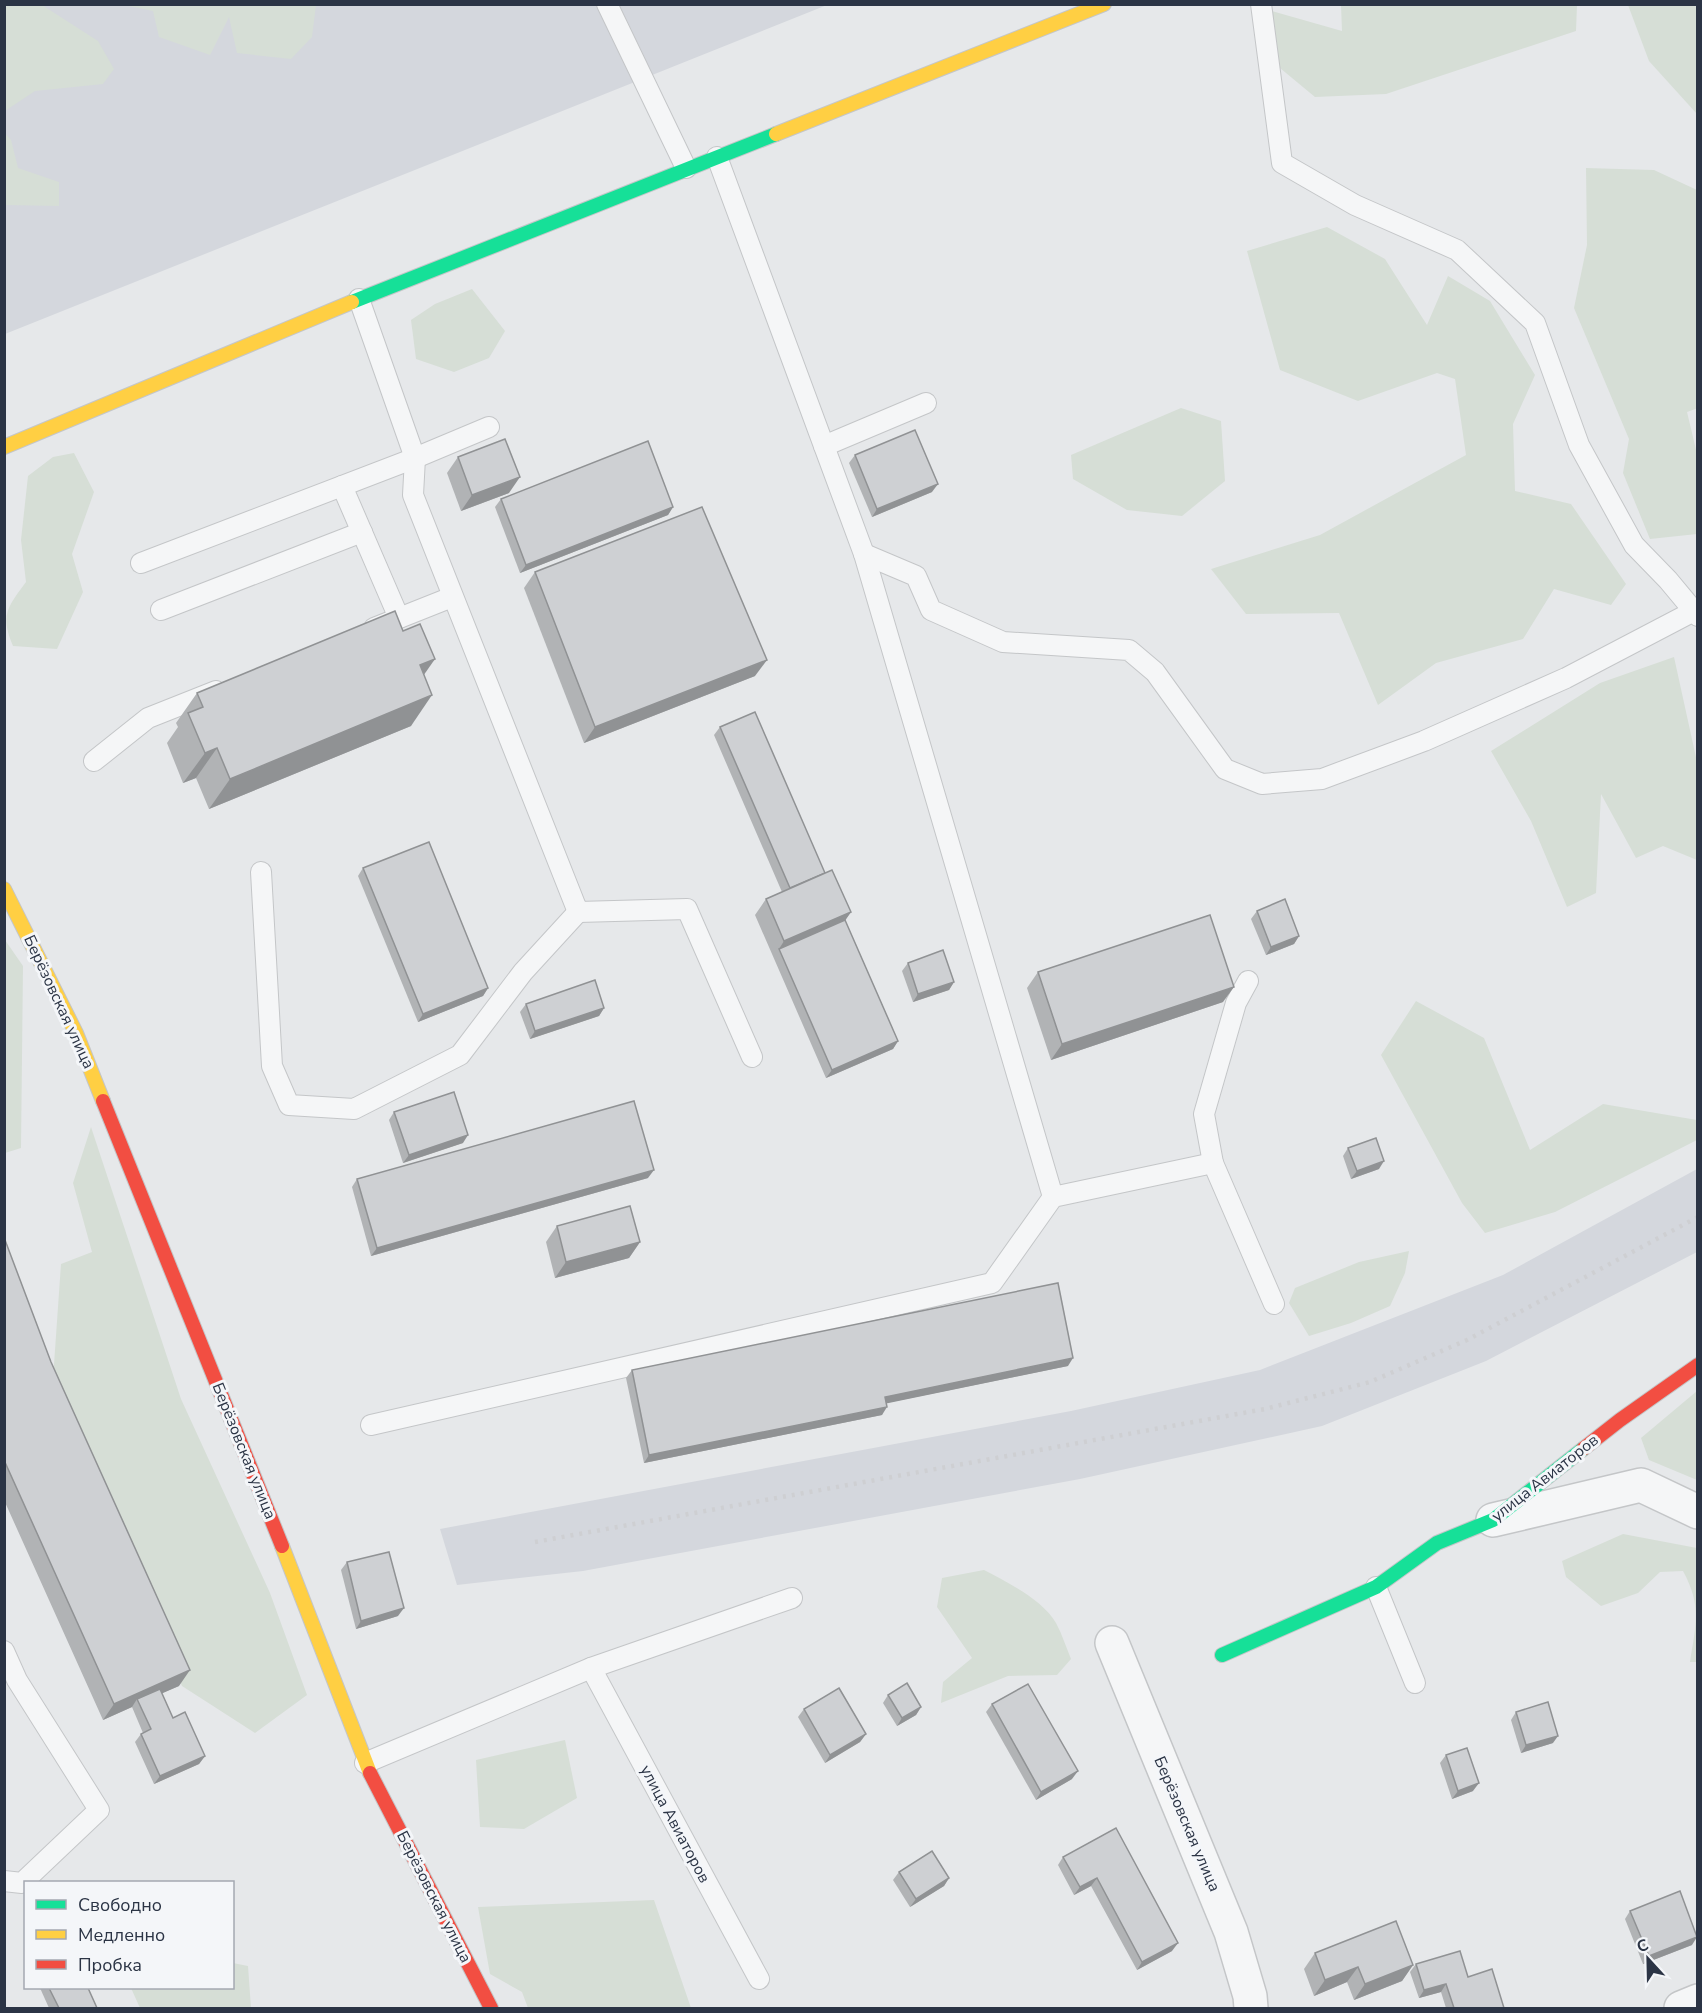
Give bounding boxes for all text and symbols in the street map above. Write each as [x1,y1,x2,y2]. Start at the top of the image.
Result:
street label: Берёзовская улица [18,932,100,1072]
street label: Берёзовская улица [207,1380,281,1522]
street label: улица Авиаторов [1487,1429,1603,1527]
street label: Берёзовская улица [1149,1753,1225,1895]
street label: улица Авиаторов [635,1761,715,1887]
street label: Берёзовская улица [391,1827,477,1967]
legend [24,1881,234,1989]
text: Свободно [78,1893,162,1917]
text: Медленно [78,1923,165,1947]
north arrow [1618,1929,1678,1989]
text: С [1634,1934,1652,1958]
text: Пробка [78,1953,142,1977]

